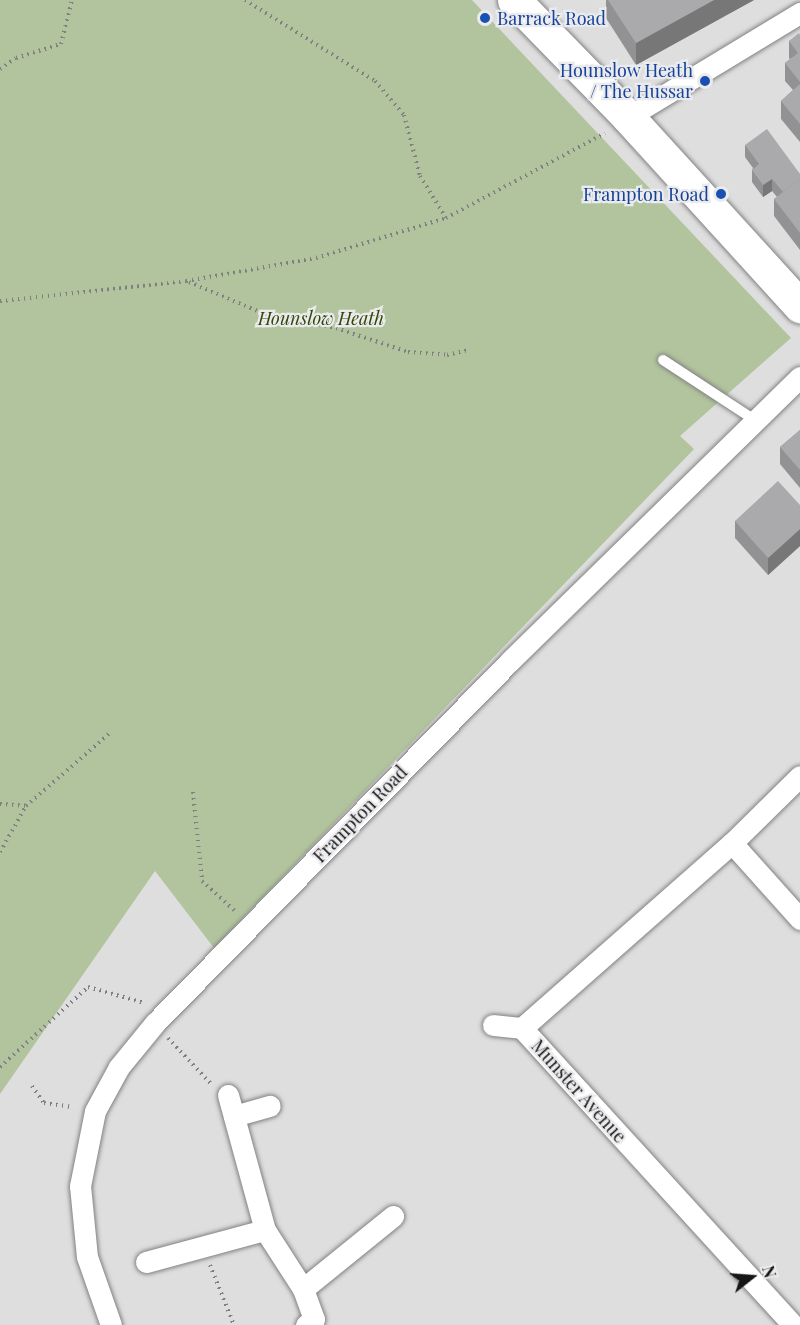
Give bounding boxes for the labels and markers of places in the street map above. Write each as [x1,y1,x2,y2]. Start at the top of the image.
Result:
place label: Barrack Road [497,7,606,29]
marker: Barrack Road [478,11,492,25]
place label: Hounslow Heath / The Hussar [559,60,693,103]
marker: Hounslow Heath / The Hussar [698,74,712,88]
place label: Frampton Road [583,183,709,205]
marker: Frampton Road [714,187,728,201]

